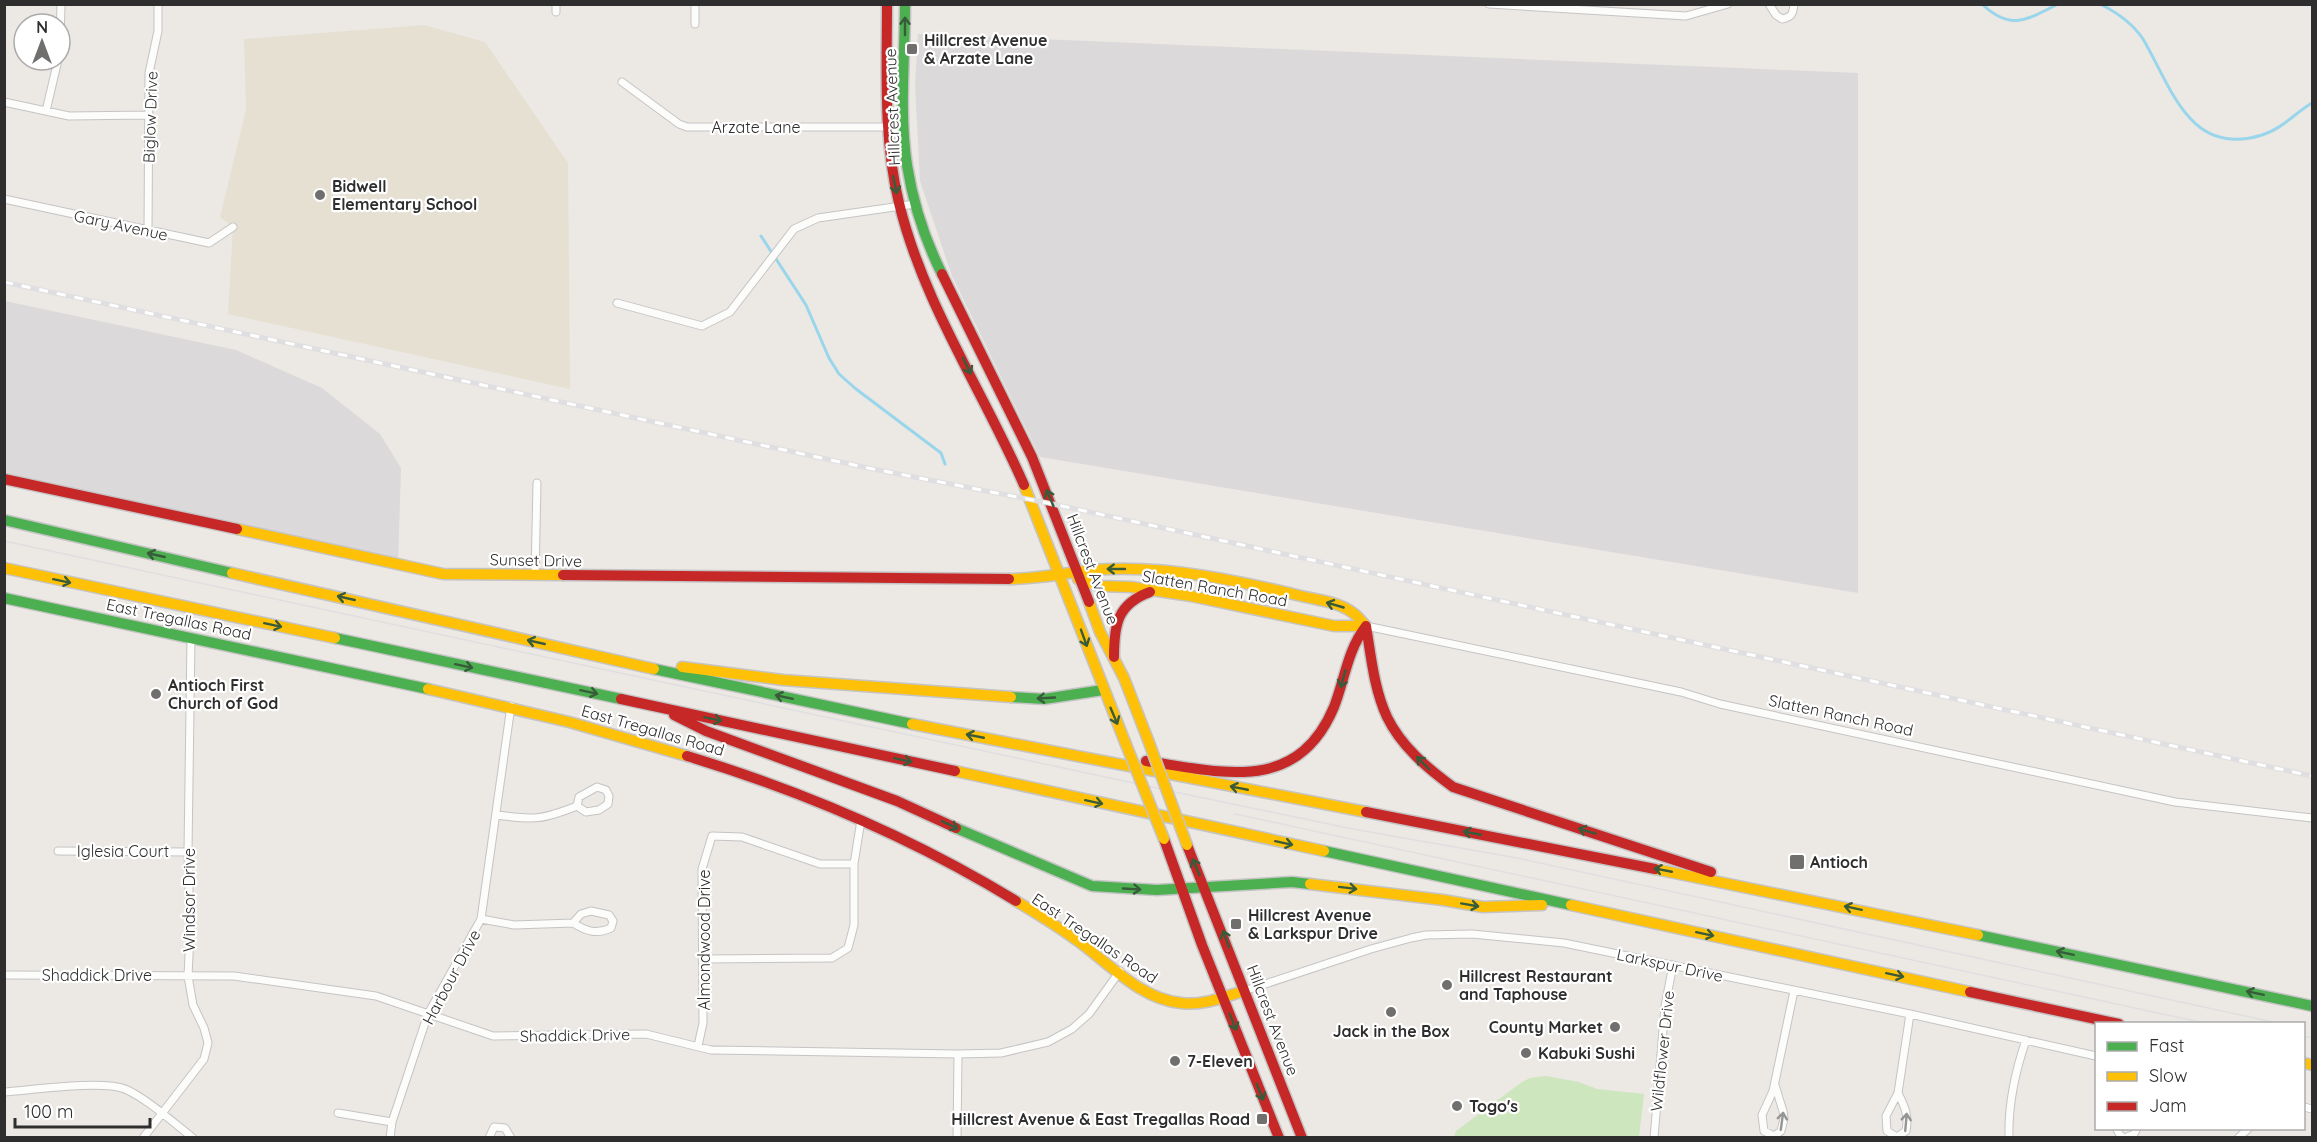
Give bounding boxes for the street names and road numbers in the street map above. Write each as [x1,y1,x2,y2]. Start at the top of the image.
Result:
street label: Hillcrest Avenue [880,48,904,166]
street label: Biglow Drive [138,71,162,163]
street label: Arzate Lane [711,117,801,137]
street label: Gary Avenue [72,205,170,245]
street label: Hillcrest Avenue [1063,511,1123,627]
street label: Sunset Drive [490,549,582,571]
street label: Slatten Ranch Road [1141,565,1289,611]
street label: East Tregallas Road [105,594,253,644]
street label: Slatten Ranch Road [1767,690,1915,740]
street label: East Tregallas Road [579,700,727,760]
street label: Iglesia Court [77,841,169,861]
street label: Windsor Drive [179,848,199,952]
street label: Almondwood Drive [694,869,714,1011]
street label: East Tregallas Road [1028,888,1162,988]
street label: Harbour Drive [418,926,484,1028]
street label: Larkspur Drive [1615,944,1725,986]
street label: Hillcrest Avenue [1243,962,1303,1078]
street label: Shaddick Drive [42,965,152,985]
street label: Wildflower Drive [1646,990,1678,1112]
street label: Shaddick Drive [520,1024,630,1046]

